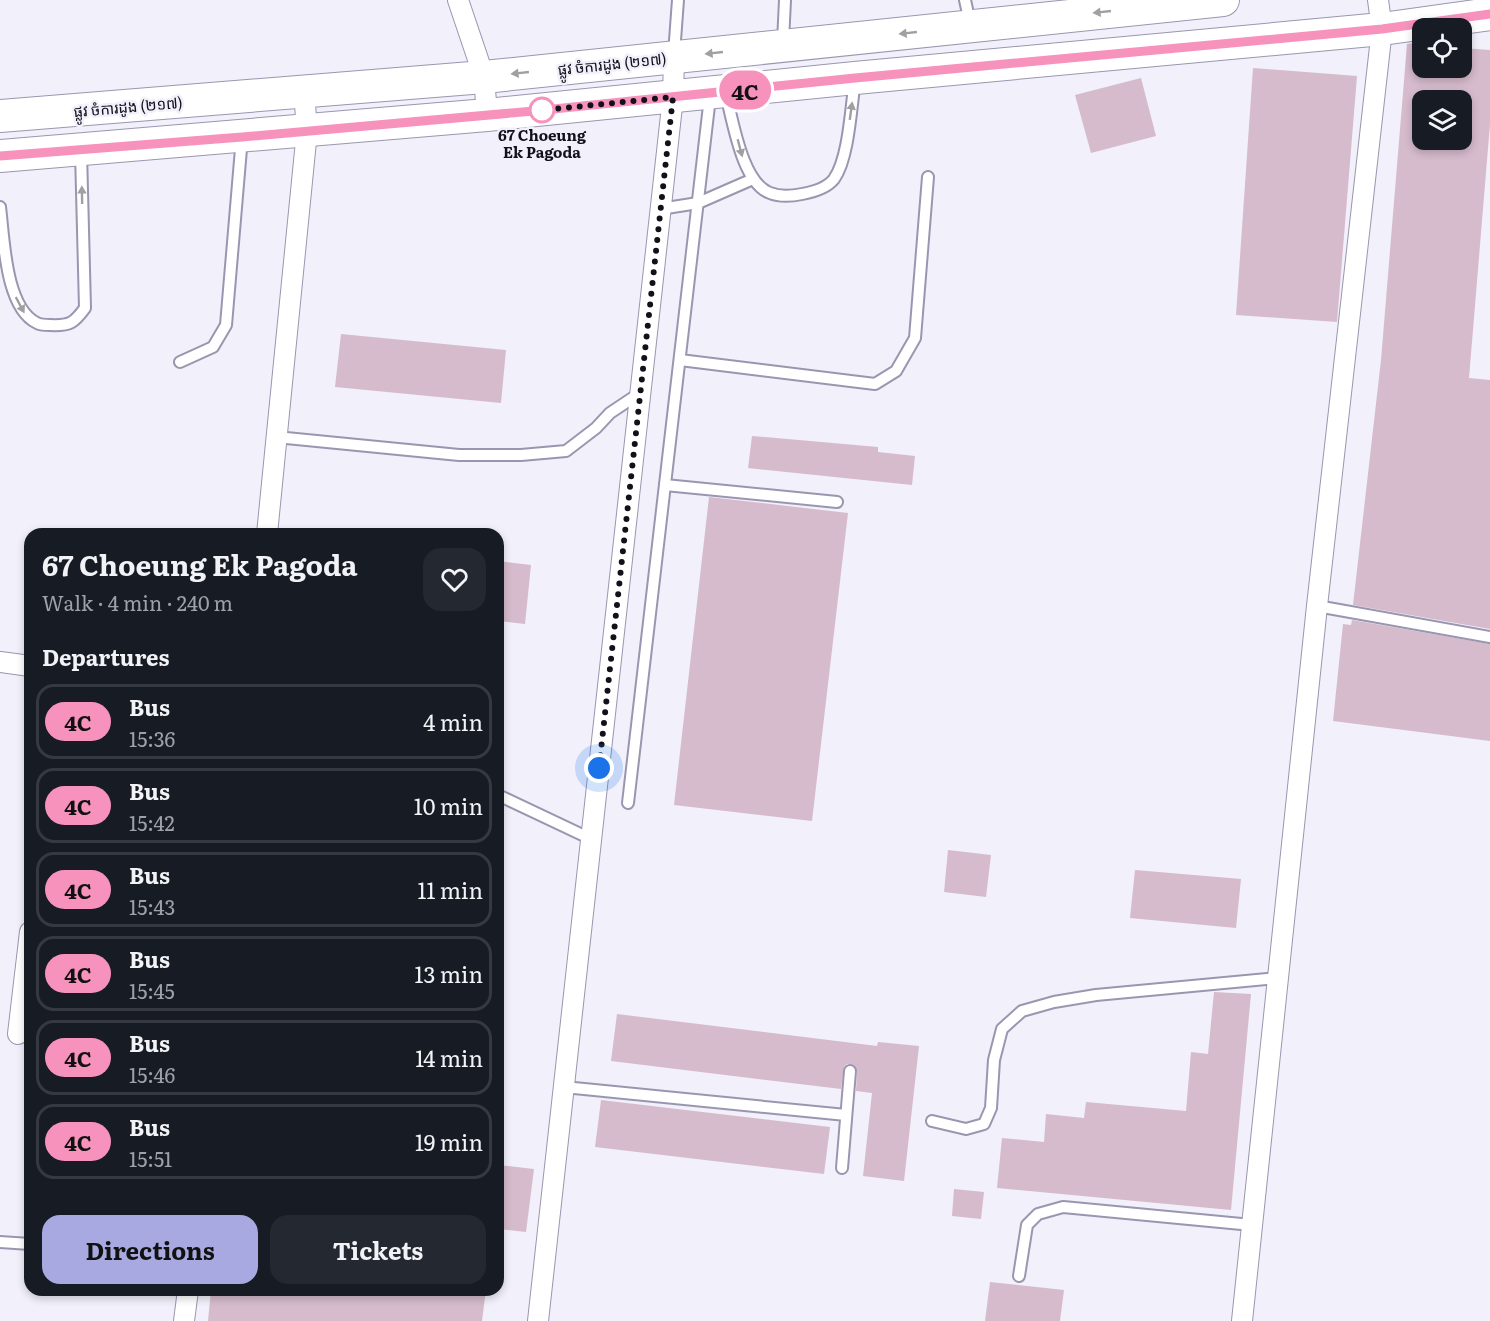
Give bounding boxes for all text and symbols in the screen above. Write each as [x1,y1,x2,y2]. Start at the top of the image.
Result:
one-way arrow [1093,8,1112,17]
map controls [1412,18,1472,150]
button: locate [1412,18,1472,78]
one-way arrow [899,28,918,37]
street label: ផ្លូវ ចំការដូង (២១៧) [556,46,668,84]
one-way arrow [705,48,724,58]
one-way arrow [511,68,530,78]
line badge: 4C [718,70,772,110]
text: 4C [731,75,759,106]
street label: ផ្លូវ ចំការដូង (២១៧) [73,90,184,126]
button: layers [1412,90,1472,150]
marker: 67 Choeung Ek Pagoda [529,97,555,123]
one-way arrow [846,101,855,120]
place label: 67 Choeung Ek Pagoda [498,123,587,163]
one-way arrow [736,140,745,158]
one-way arrow [77,186,87,205]
one-way arrow [15,296,25,313]
text: 67 Choeung Ek Pagoda [42,543,358,585]
button: heart [423,548,486,611]
text: Walk · 4 min · 240 m [42,587,233,617]
text: Departures [42,640,169,673]
text: Bus [129,690,170,723]
text: 4 min [423,705,483,738]
text: 4C [64,706,92,737]
text: 15:36 [129,723,175,753]
your location [584,753,614,783]
text: Bus [129,774,170,807]
text: 10 min [414,789,483,822]
text: 4C [64,790,92,821]
text: 15:42 [129,807,175,837]
text: Bus [129,858,170,891]
text: 11 min [417,873,483,906]
text: 4C [64,874,92,905]
text: 15:43 [129,891,175,921]
text: Bus [129,942,170,975]
text: 13 min [414,957,483,990]
text: 4C [64,958,92,989]
text: 15:45 [129,975,175,1005]
text: Bus [129,1026,170,1059]
text: 14 min [415,1041,483,1074]
text: 4C [64,1042,92,1073]
text: 15:46 [129,1059,175,1089]
text: Bus [129,1110,170,1143]
text: 19 min [415,1125,483,1158]
text: 4C [64,1126,92,1157]
text: 15:51 [129,1143,172,1173]
button: Directions [42,1215,258,1284]
button: Tickets [270,1215,486,1284]

